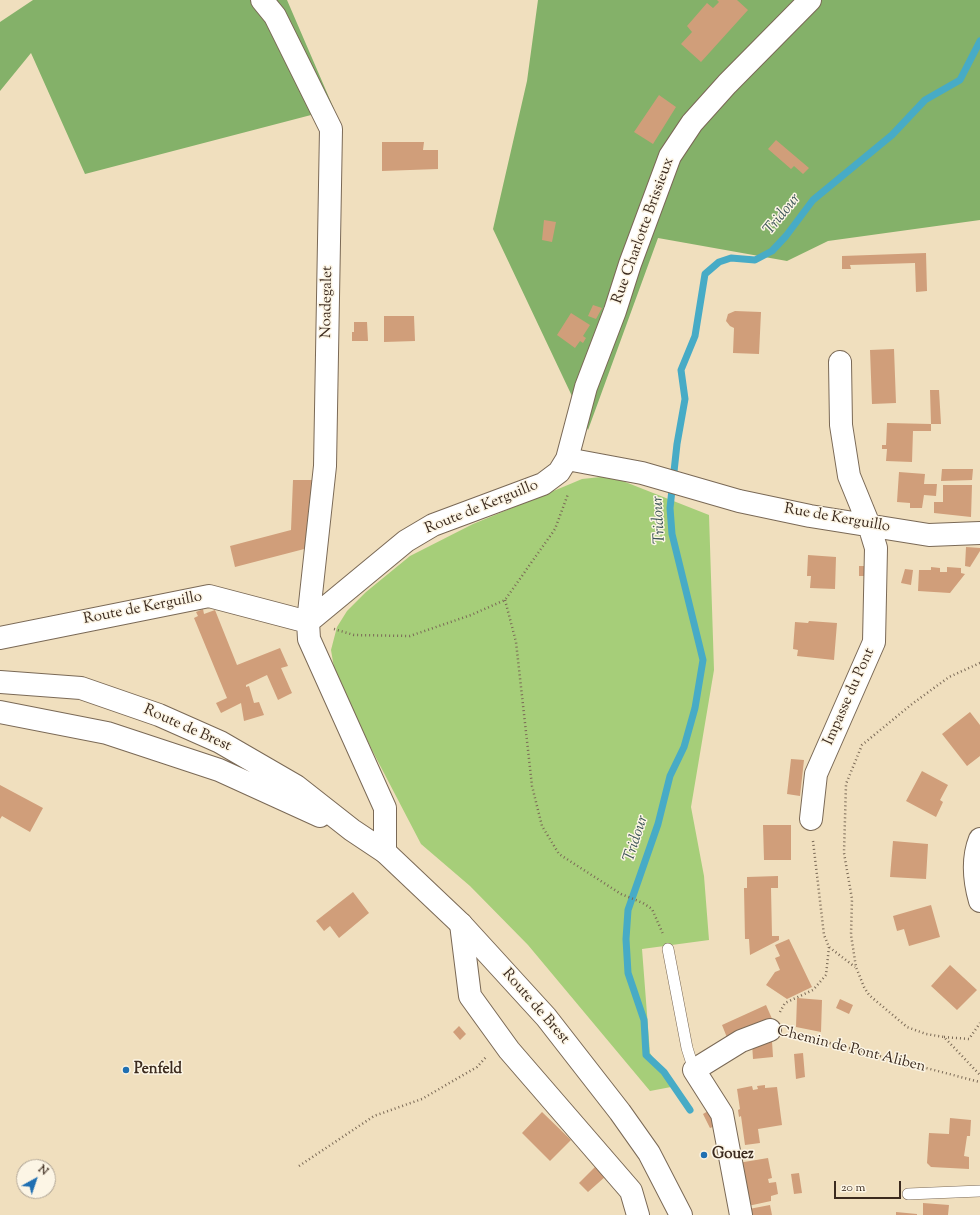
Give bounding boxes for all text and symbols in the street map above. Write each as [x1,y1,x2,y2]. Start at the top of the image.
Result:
street label: Rue Charlotte Brissieux [609,156,679,306]
water label: Tridour [760,190,806,240]
street label: Noadegalet [318,266,338,338]
street label: Route de Kerguillo [423,477,541,539]
water label: Tridour [649,496,671,544]
street label: Rue de Kerguillo [783,501,891,537]
street label: Route de Kerguillo [82,589,204,629]
street label: Impasse du Pont [821,646,879,748]
street label: Route de Brest [140,702,234,756]
water label: Tridour [620,813,654,865]
street label: Route de Brest [497,966,573,1048]
street label: Chemin de Pont Aliben [775,1023,927,1077]
place label: Penfeld [134,1061,182,1079]
marker: Penfeld [121,1065,131,1075]
place label: Gouez [712,1146,754,1164]
marker: Gouez [699,1150,709,1160]
north arrow [16,1159,56,1199]
text: N [35,1162,52,1180]
scale bar [836,1173,903,1199]
text: 20 m [841,1179,865,1197]

